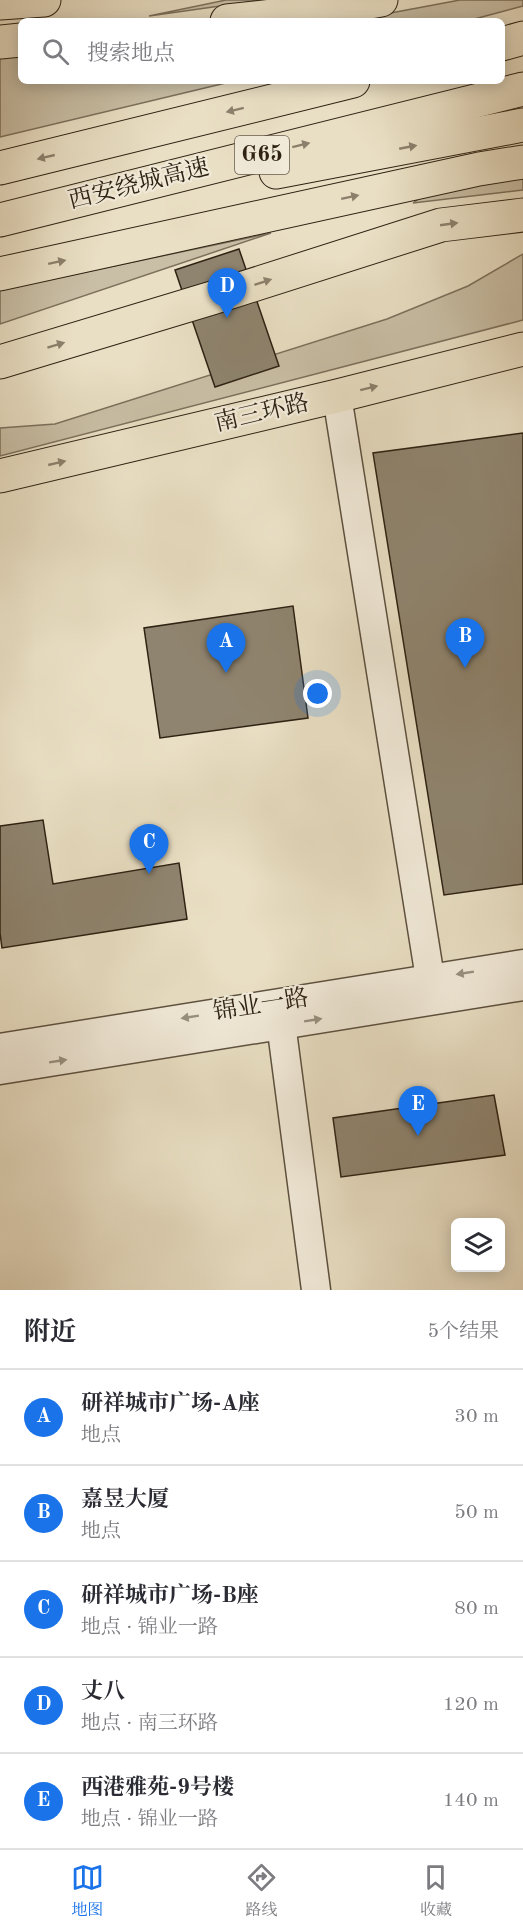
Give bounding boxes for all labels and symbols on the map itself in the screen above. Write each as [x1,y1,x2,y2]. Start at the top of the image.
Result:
one-way arrow [226,106,244,116]
road number: G65 [235,136,289,174]
one-way arrow [292,139,310,149]
one-way arrow [399,142,418,151]
one-way arrow [36,152,55,162]
street label: 西安绕城高速 [66,153,212,214]
one-way arrow [341,192,359,202]
one-way arrow [439,220,458,229]
one-way arrow [48,256,66,266]
pin: D [208,268,246,318]
one-way arrow [254,277,272,286]
one-way arrow [47,340,65,349]
one-way arrow [360,382,378,392]
street label: 南三环路 [212,389,311,436]
one-way arrow [48,457,66,467]
pin: B [446,618,484,668]
pin: A [206,624,246,673]
your location [303,679,332,708]
pin: C [130,824,168,874]
one-way arrow [456,968,475,977]
street label: 锦业一路 [211,984,310,1025]
one-way arrow [180,1013,199,1022]
one-way arrow [303,1016,322,1025]
one-way arrow [48,1056,67,1065]
pin: E [398,1086,438,1136]

